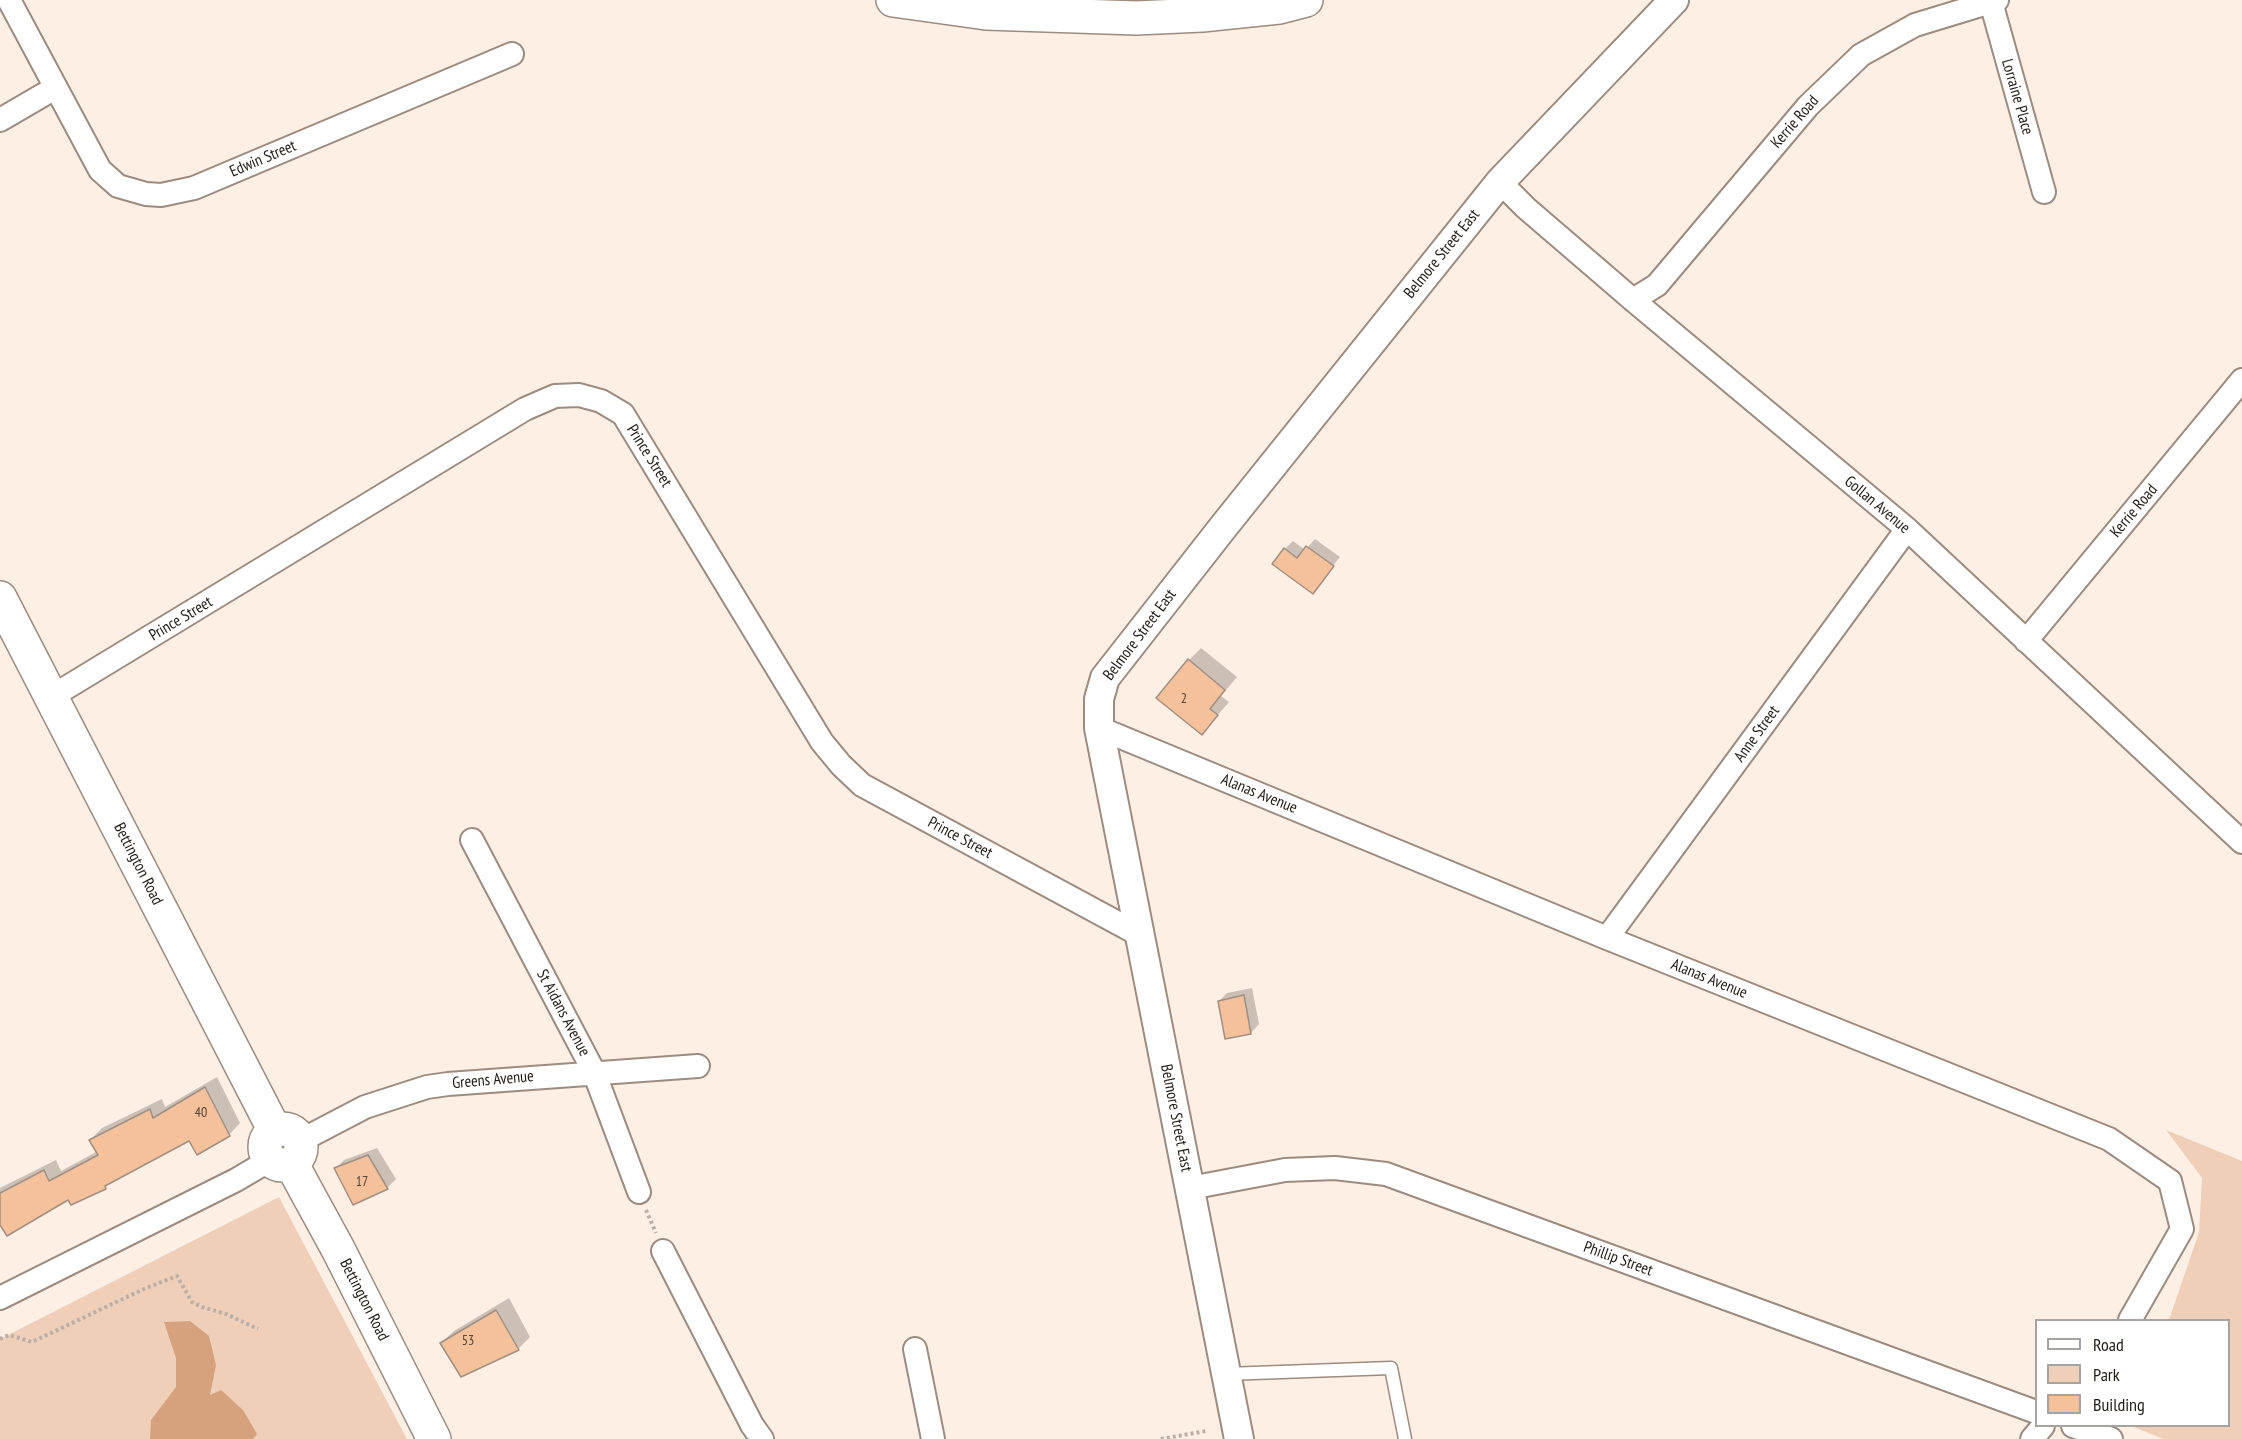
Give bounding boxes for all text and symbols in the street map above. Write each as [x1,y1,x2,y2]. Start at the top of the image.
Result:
street label: Lorraine Place [1997,57,2037,137]
street label: Kerrie Road [1767,92,1823,152]
street label: Edwin Street [227,136,299,182]
street label: Belmore Street East [1400,206,1484,302]
street label: Prince Street [622,421,676,491]
street label: Gollan Avenue [1840,472,1914,538]
street label: Kerrie Road [2106,481,2162,541]
street label: Belmore Street East [1099,586,1181,684]
street label: Prince Street [146,593,216,645]
house number: 2 [1181,691,1187,707]
street label: Anne Street [1730,702,1784,766]
street label: Alanas Avenue [1218,770,1300,818]
street label: Prince Street [924,813,996,863]
street label: Bettington Road [109,820,167,908]
street label: Alanas Avenue [1668,955,1750,1003]
street label: St Aidans Avenue [532,966,594,1060]
street label: Belmore Street East [1156,1063,1196,1173]
street label: Greens Avenue [452,1067,534,1093]
house number: 40 [195,1105,207,1121]
house number: 17 [356,1174,368,1190]
street label: Phillip Street [1581,1238,1655,1280]
street label: Bettington Road [335,1256,393,1344]
legend [2035,1319,2230,1427]
house number: 53 [462,1333,474,1349]
text: Road [2093,1333,2124,1356]
text: Park [2093,1363,2120,1386]
text: Building [2093,1393,2145,1416]

